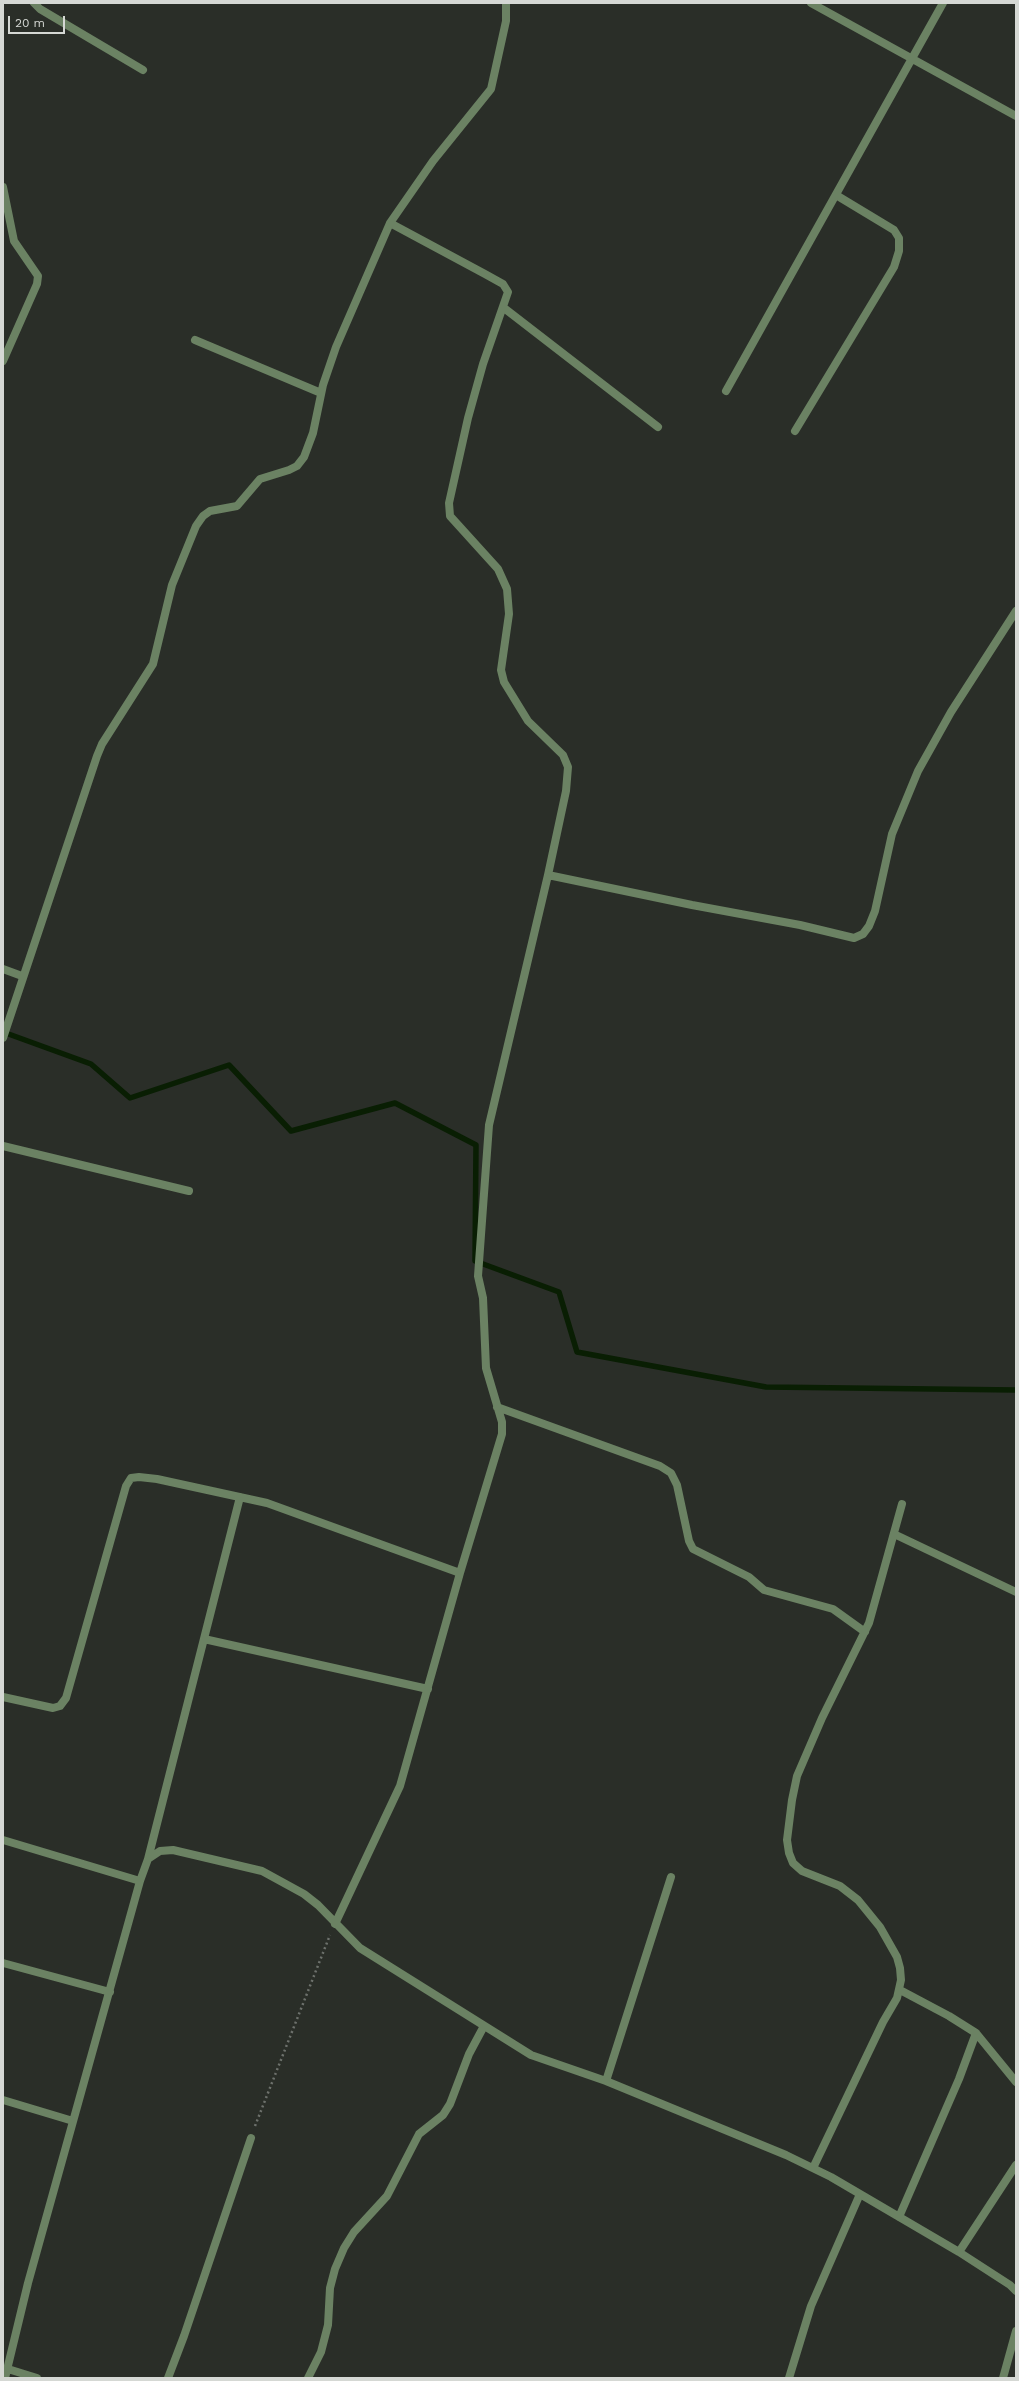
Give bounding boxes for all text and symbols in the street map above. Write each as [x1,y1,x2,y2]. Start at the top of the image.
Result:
scale bar [10,8,67,34]
text: 20 m [15,16,45,30]

